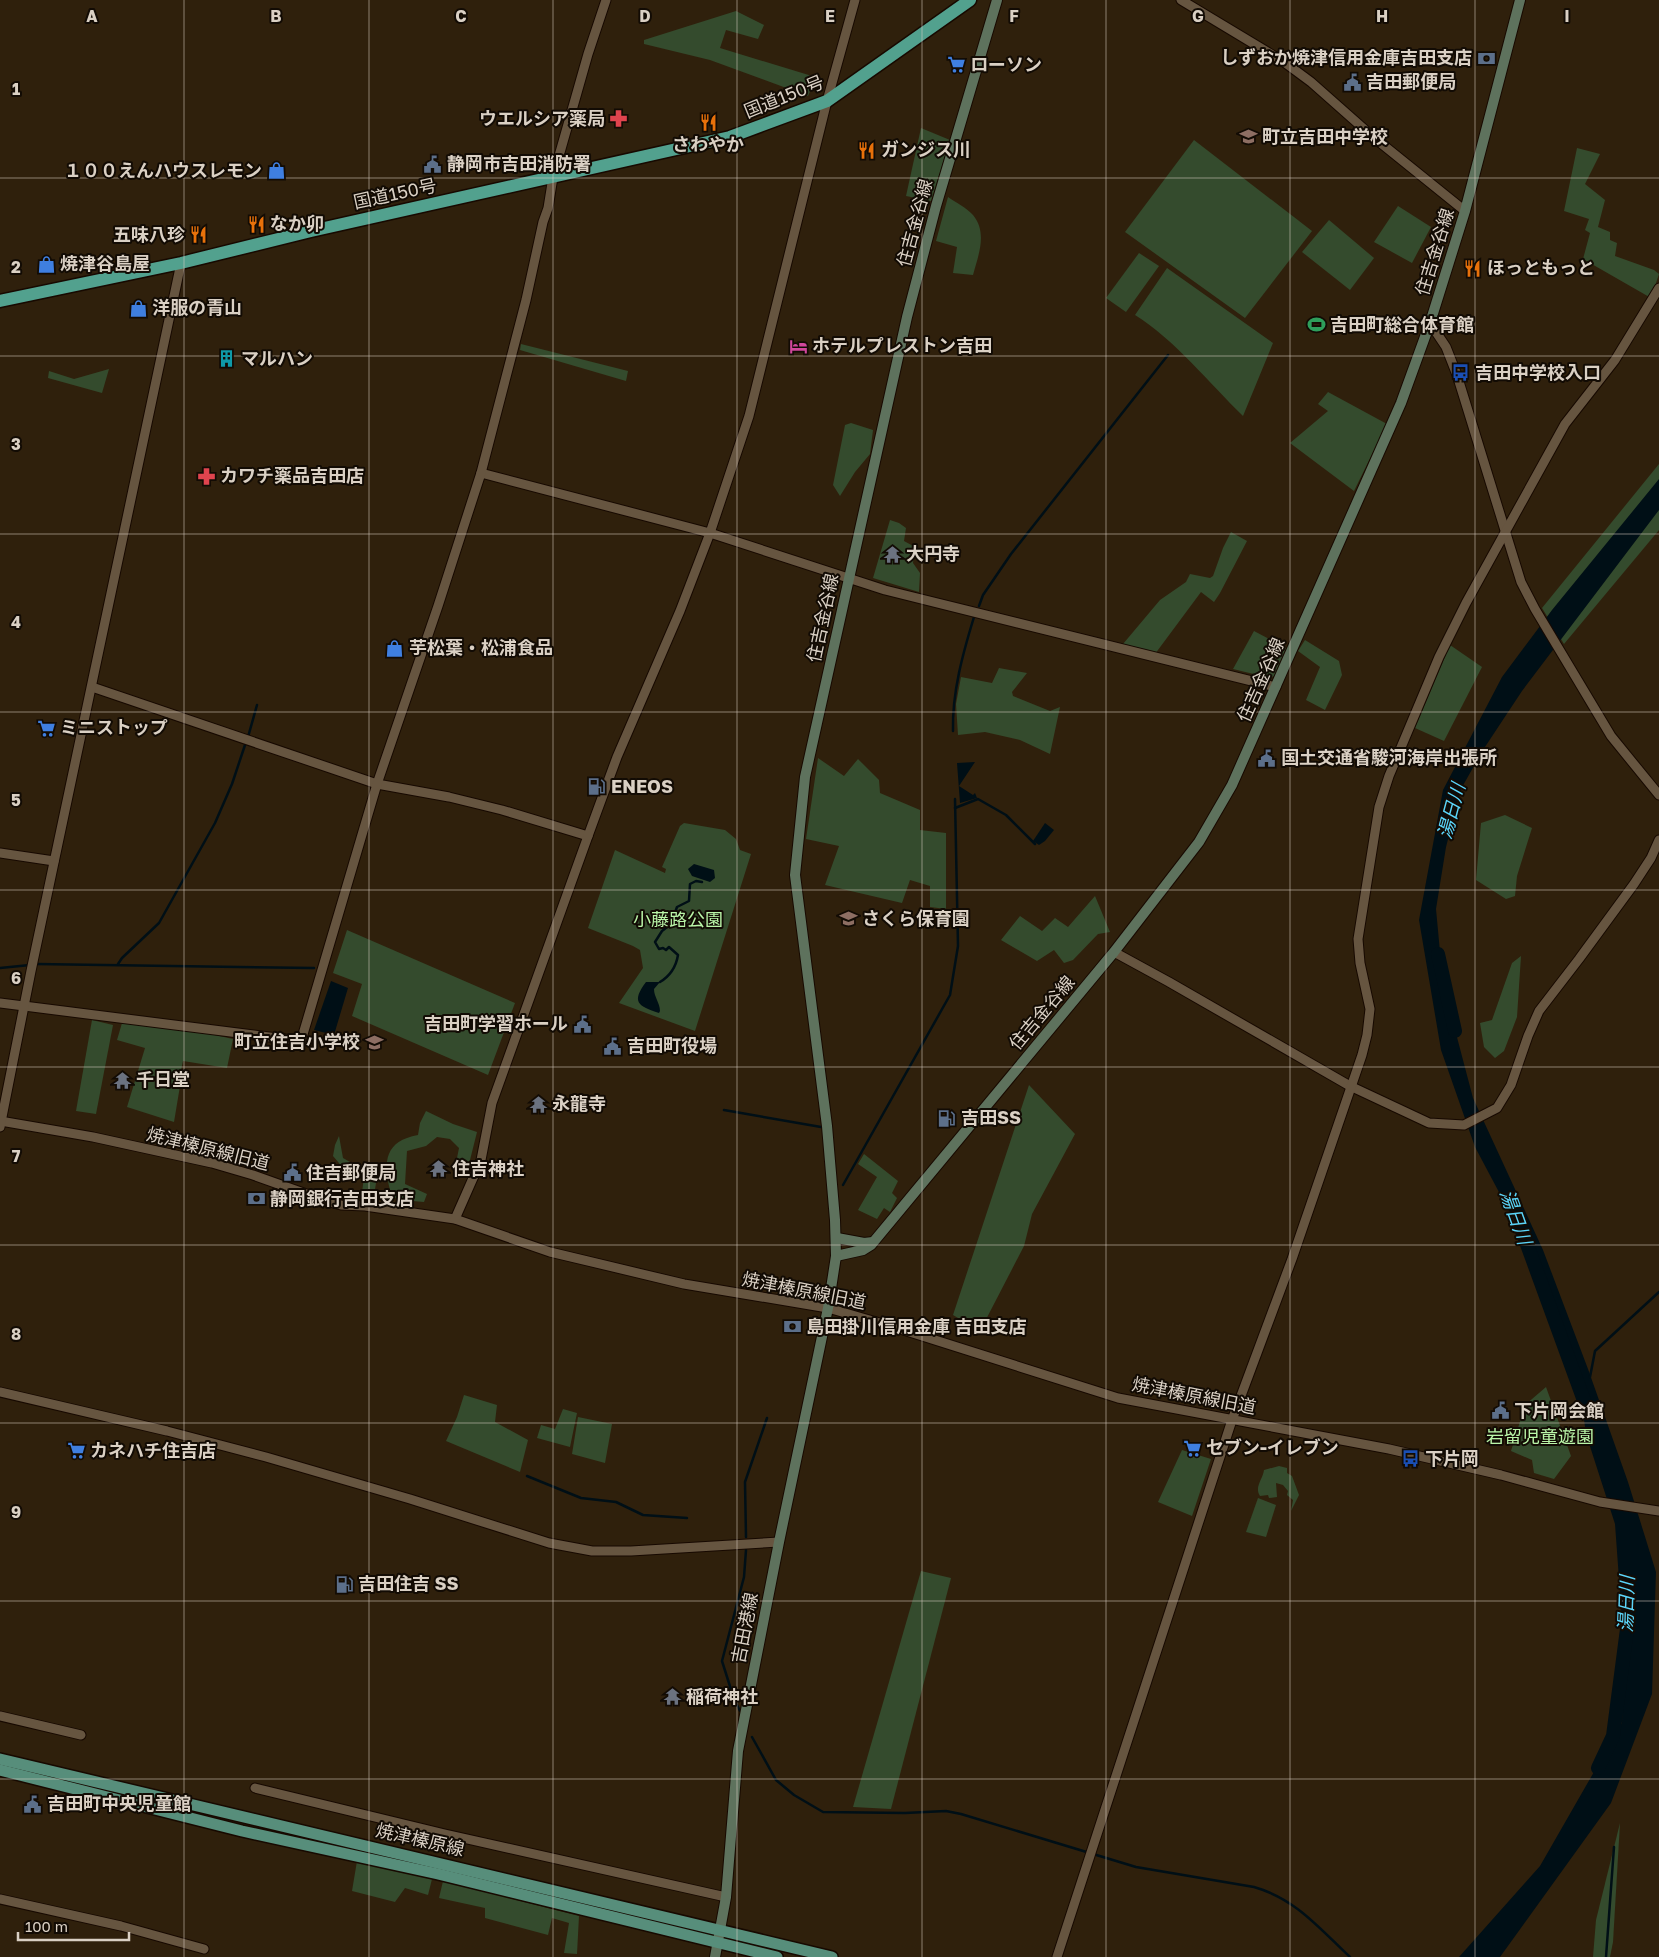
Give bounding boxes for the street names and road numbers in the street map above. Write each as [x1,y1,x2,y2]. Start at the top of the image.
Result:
street label: 国道150号 [740,70,827,122]
street label: 国道150号 [351,173,438,213]
street label: 住吉金谷線 [892,176,936,269]
street label: 住吉金谷線 [1410,205,1458,298]
street label: 住吉金谷線 [802,571,842,664]
street label: 住吉金谷線 [1232,634,1288,725]
street label: 住吉金谷線 [1004,971,1079,1054]
street label: 焼津榛原線旧道 [144,1122,272,1174]
street label: 焼津榛原線旧道 [740,1267,868,1313]
street label: 焼津榛原線旧道 [1130,1372,1258,1418]
street label: 吉田港線 [726,1590,762,1665]
street label: 焼津榛原線 [374,1818,467,1860]

